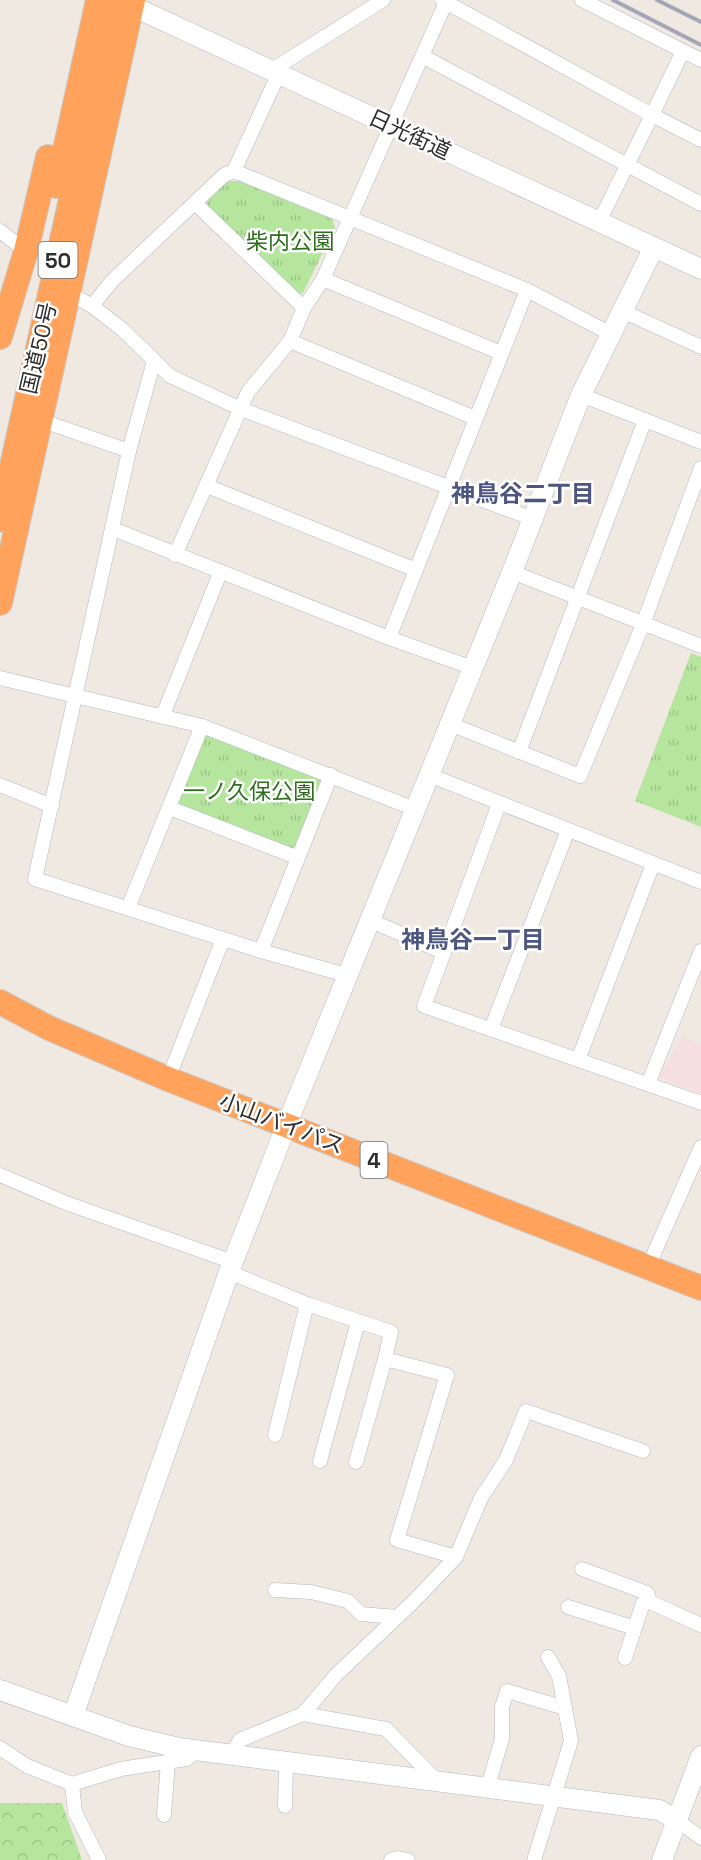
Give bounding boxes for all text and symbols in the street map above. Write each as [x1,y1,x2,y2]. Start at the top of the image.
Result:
street label: 日光街道 [364,103,456,165]
park label: 柴内公園 [246,227,334,255]
road number: 50 [38,242,78,278]
street label: 国道50号 [14,299,62,397]
district label: 神鳥谷二丁目 [451,478,595,509]
park label: 一ノ久保公園 [183,777,315,805]
district label: 神鳥谷一丁目 [401,924,545,955]
street label: 小山バイパス [216,1086,348,1160]
road number: 4 [360,1142,388,1178]

